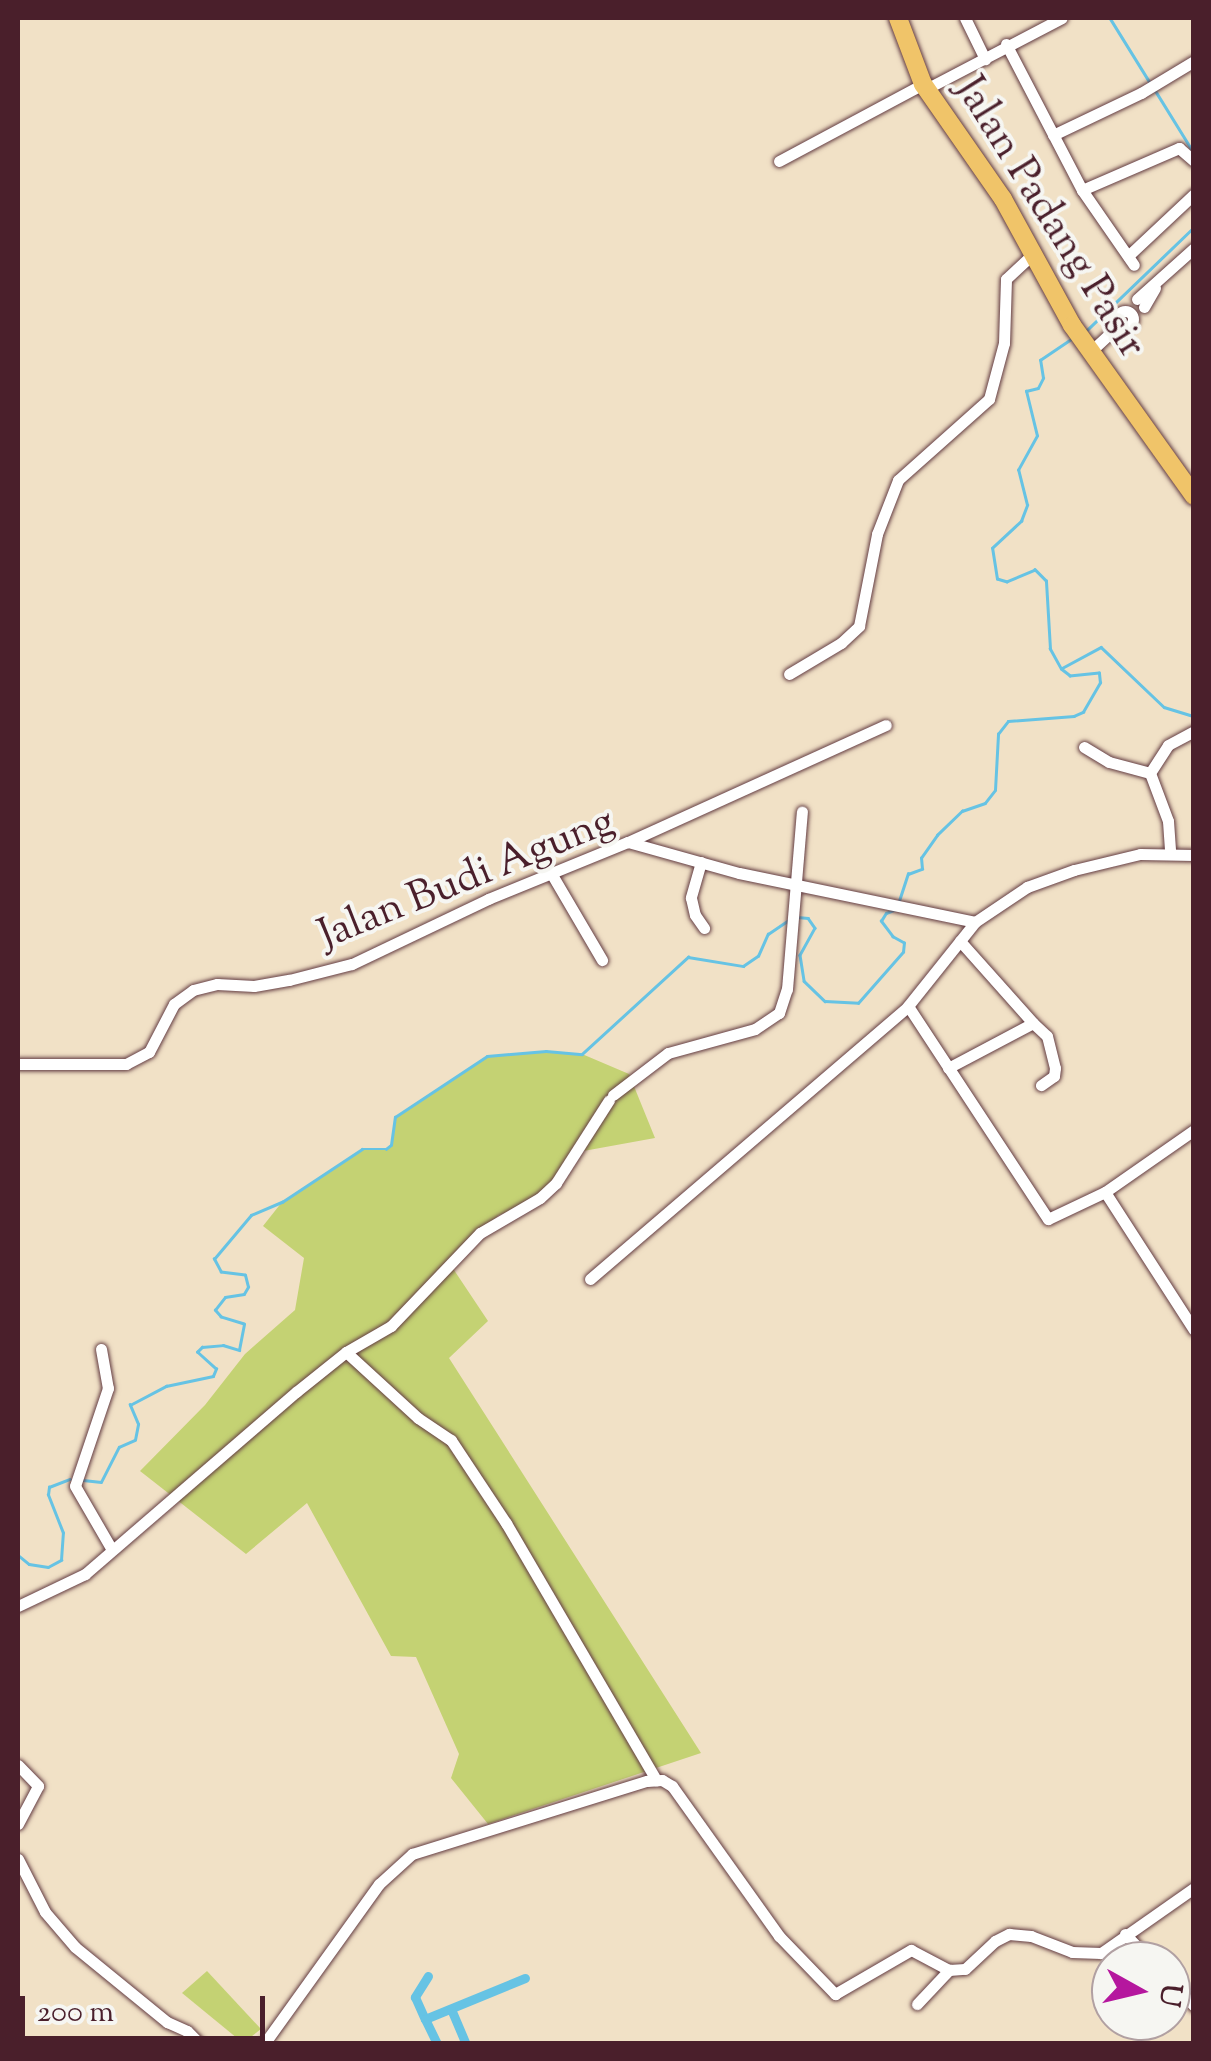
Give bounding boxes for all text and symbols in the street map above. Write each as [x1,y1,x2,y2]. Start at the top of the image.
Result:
street label: Jalan Padang Pasir [942,68,1156,368]
street label: Jalan Budi Agung [312,798,622,962]
north arrow [1091,1941,1191,2041]
scale bar [25,1976,270,2038]
text: U [1147,1981,1190,2009]
text: 200 m [37,1992,114,2035]

